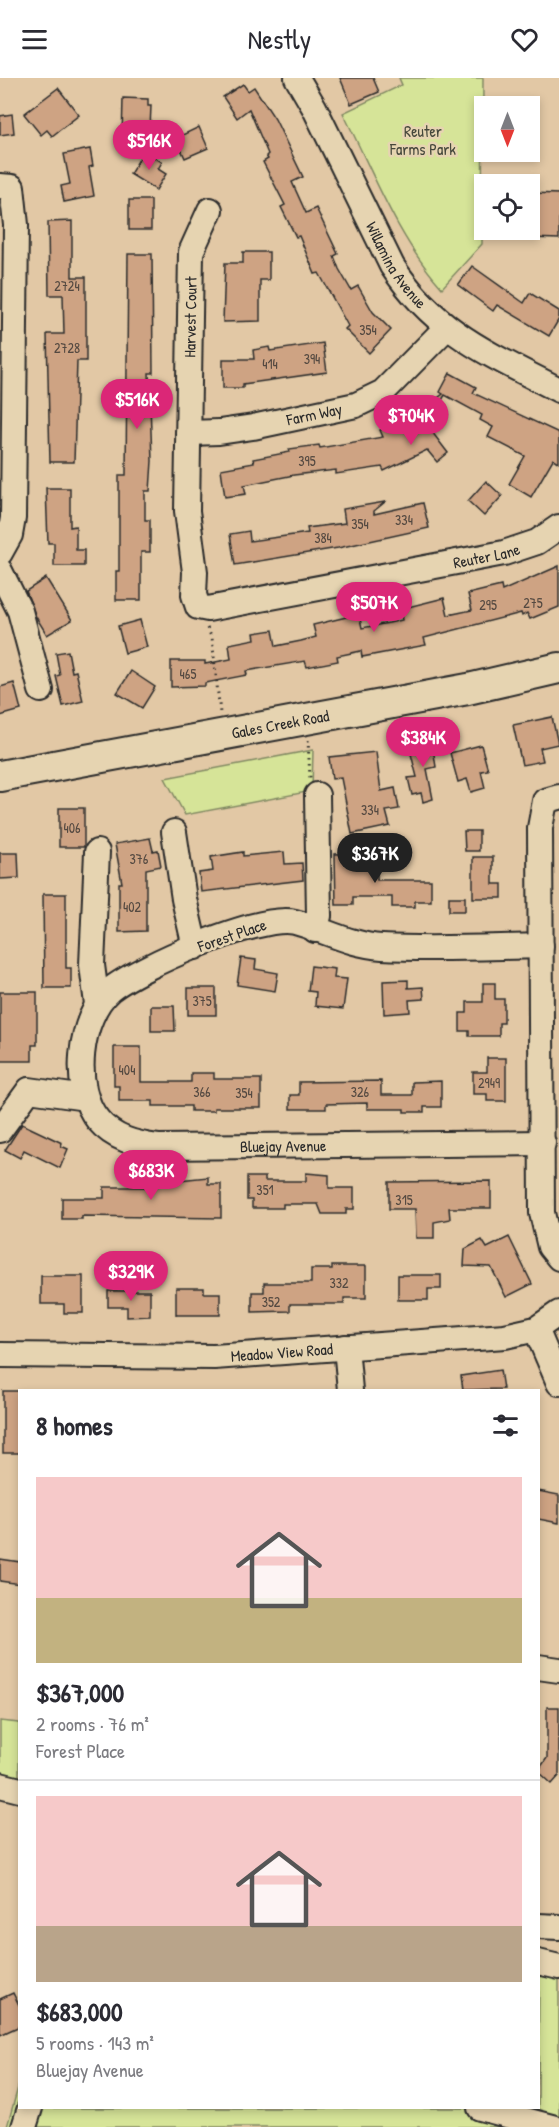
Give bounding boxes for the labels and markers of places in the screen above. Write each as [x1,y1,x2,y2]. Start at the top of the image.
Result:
pin: $516K [107,120,191,171]
pin: $516K [95,379,179,430]
pin: $704K [369,395,453,446]
pin: $507K [332,582,416,633]
pin: $384K [381,717,465,768]
pin: $367K [333,833,417,884]
pin: $683K [109,1150,193,1201]
pin: $329K [89,1251,173,1302]

